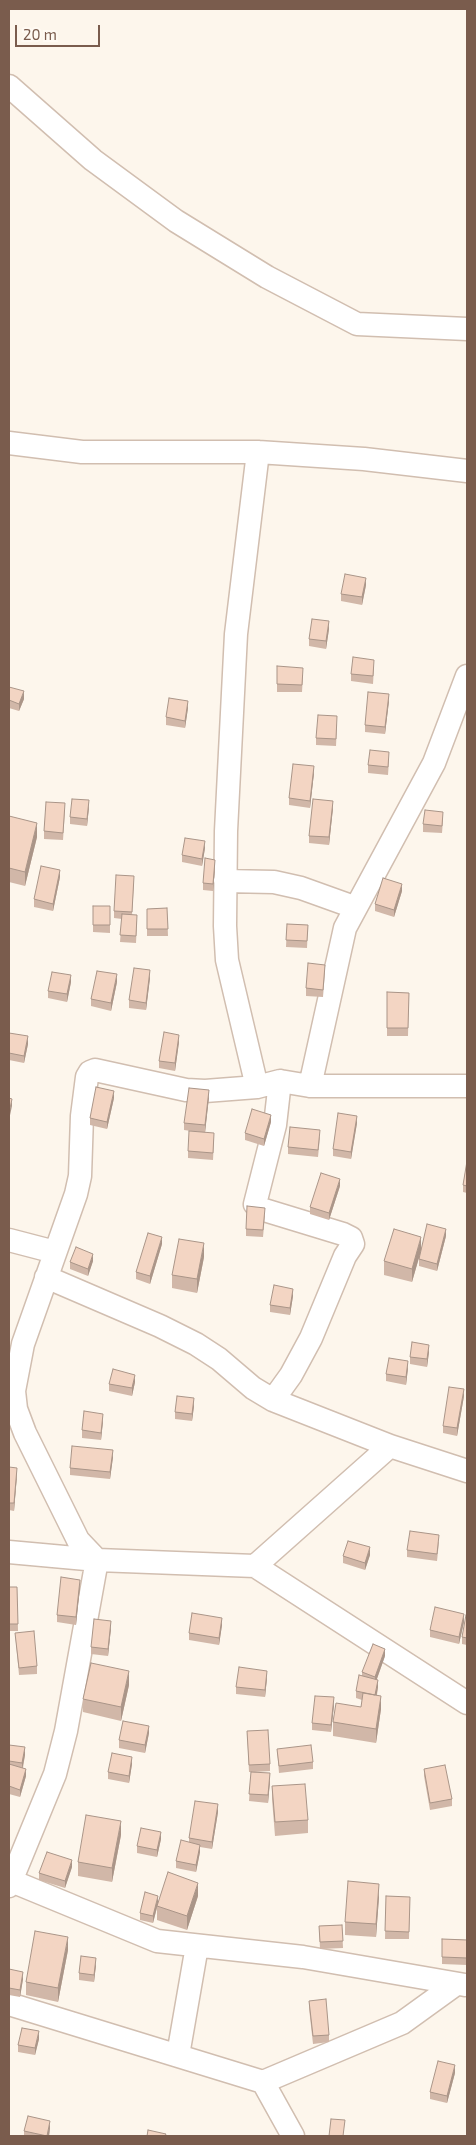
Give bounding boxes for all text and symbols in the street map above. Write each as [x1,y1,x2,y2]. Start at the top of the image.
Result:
scale bar [18,15,102,47]
text: 20 m [23,25,57,43]

